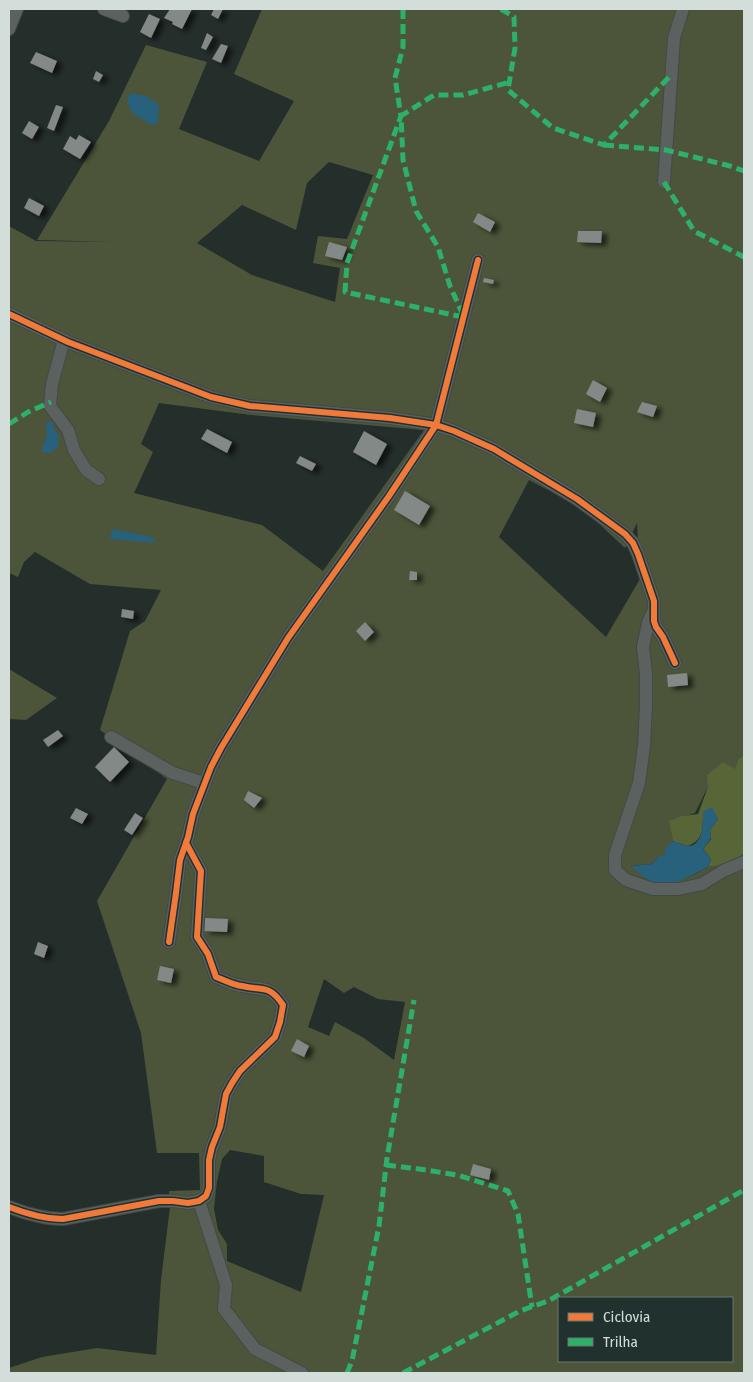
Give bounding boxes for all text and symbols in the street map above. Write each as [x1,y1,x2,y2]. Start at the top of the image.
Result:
legend [558,1297,733,1362]
text: Ciclovia [603,1308,650,1326]
text: Trilha [603,1333,638,1351]

